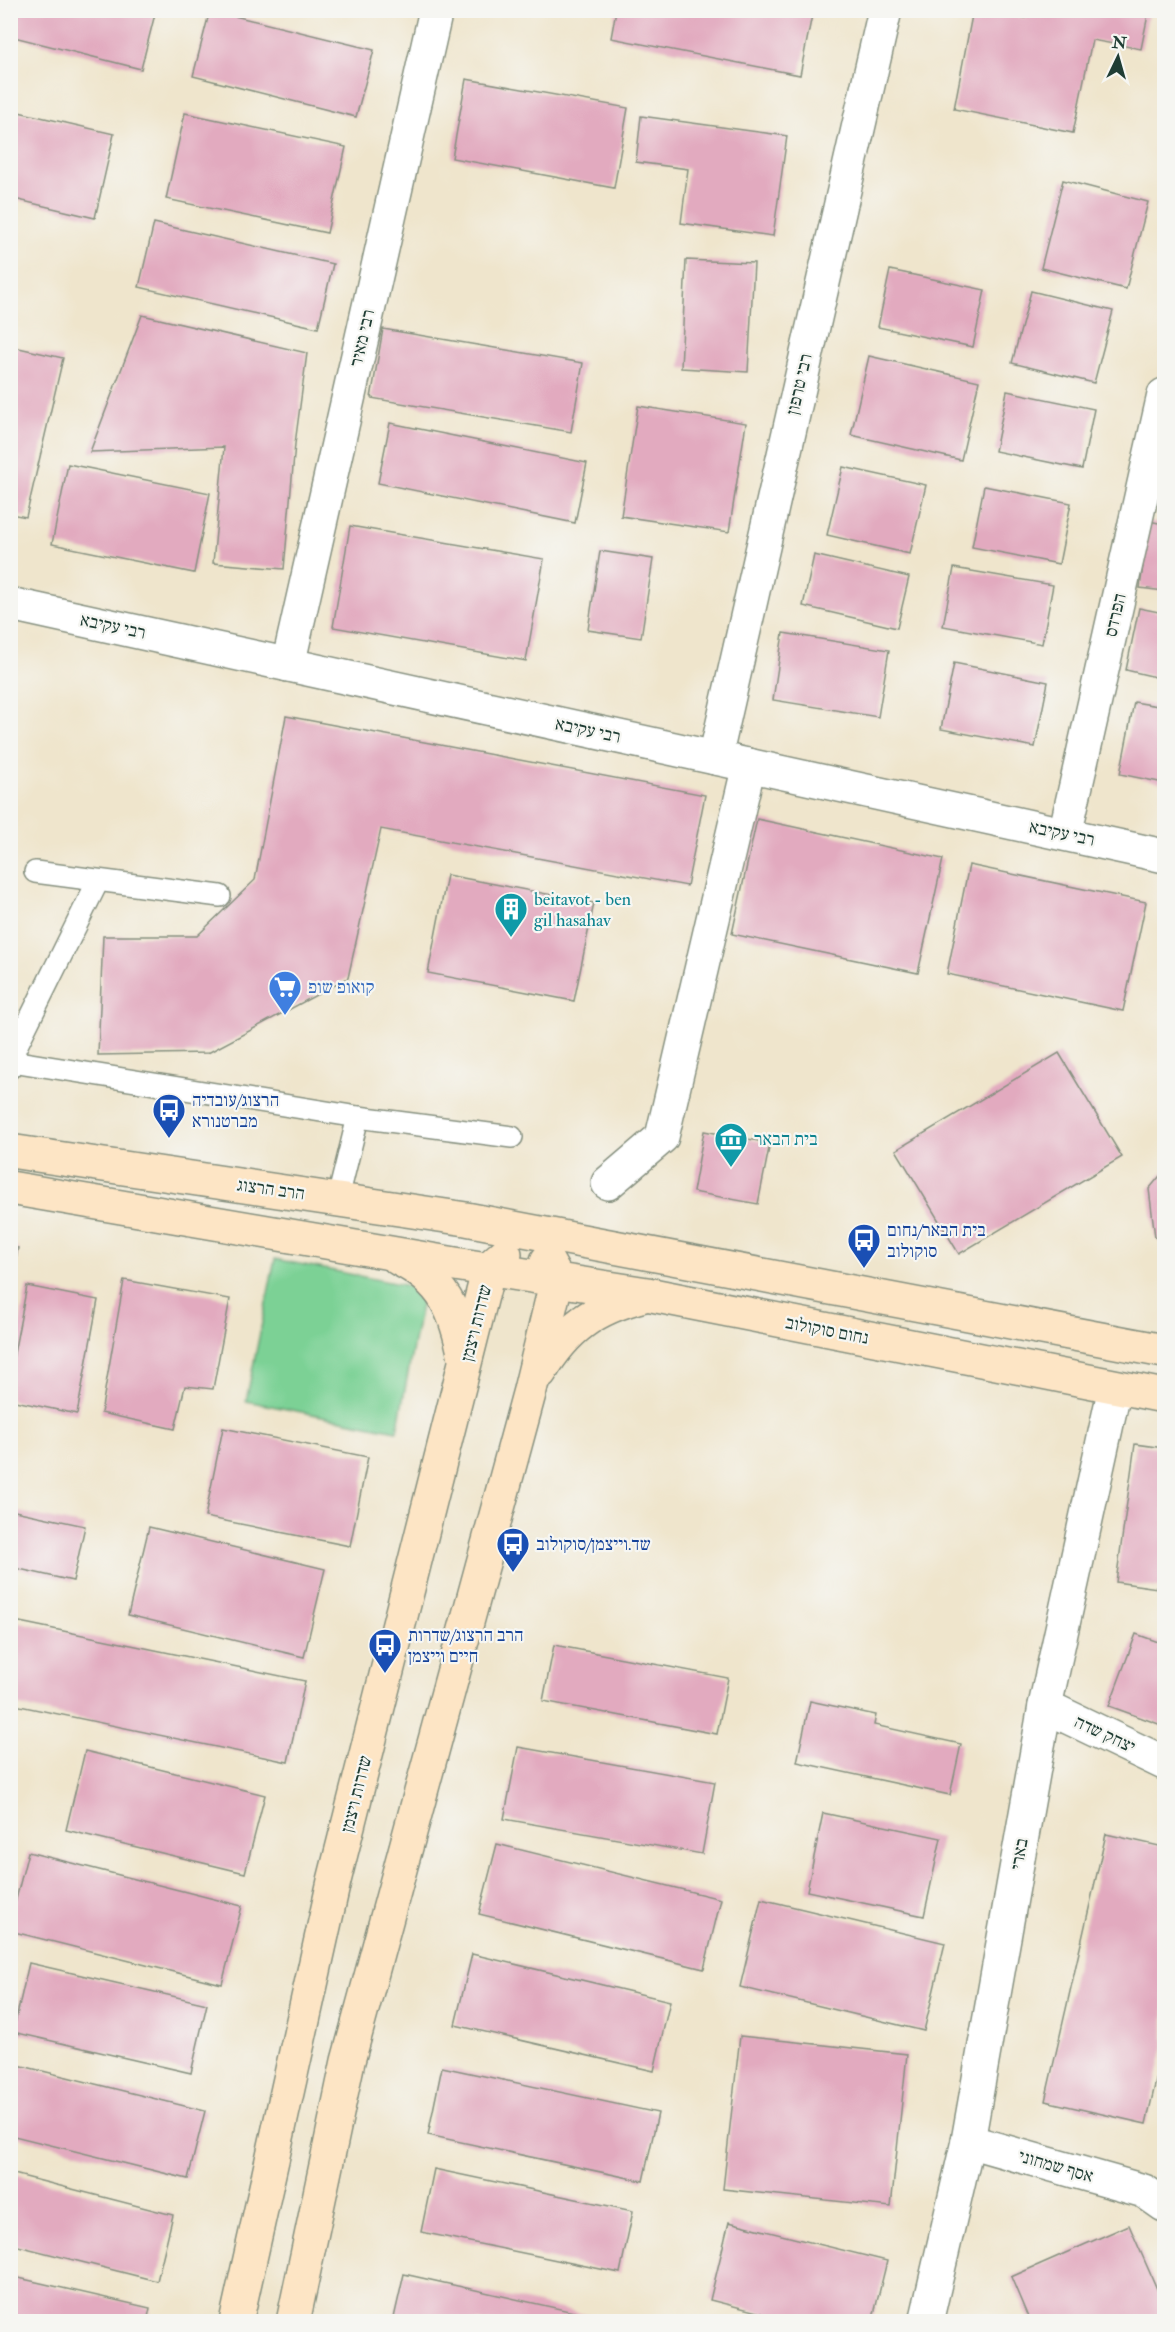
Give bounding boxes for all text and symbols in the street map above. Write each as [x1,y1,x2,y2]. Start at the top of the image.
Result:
north arrow [1088,27,1148,87]
text: N [1110,32,1128,54]
street label: רבי מאיר [345,307,380,369]
street label: רבי טרפון [781,351,818,417]
street label: הפרדס [1099,591,1132,639]
street label: רבי עקיבא [78,608,148,645]
street label: רבי עקיבא [553,712,623,749]
street label: רבי עקיבא [1027,815,1097,852]
place label: beitavot - ben gil hasahav [534,888,631,932]
building icon: beitavot - ben gil hasahav [493,891,529,938]
supermarket icon: קואופ שופ [267,969,303,1016]
place label: קואופ שופ [308,976,374,999]
place label: הרצוג/עובדיה מברטנורא [192,1089,279,1133]
bus stop icon: הרצוג/עובדיה מברטנורא [151,1092,187,1139]
museum icon: בית הבאר [713,1121,749,1168]
place label: בית הבאר [754,1128,818,1151]
street label: הרב הרצוג [235,1173,306,1206]
place label: בית הבאר/נחום סוקולוב [887,1219,986,1263]
bus stop icon: בית הבאר/נחום סוקולוב [846,1222,882,1269]
street label: שדרות ויצמן [456,1282,497,1364]
street label: נחום סוקולוב [783,1311,871,1350]
bus stop icon: שד.וייצמן/סוקולוב [495,1526,531,1573]
place label: שד.וייצמן/סוקולוב [536,1533,651,1556]
place label: הרב הרצוג/שדרות חיים וייצמן [408,1624,524,1668]
bus stop icon: הרב הרצוג/שדרות חיים וייצמן [367,1627,403,1674]
street label: יצחק שדה [1071,1710,1139,1759]
street label: שדרות ויצמן [336,1753,377,1835]
street label: בארי [1005,1836,1034,1872]
street label: אסף שמחוני [1016,2145,1096,2188]

